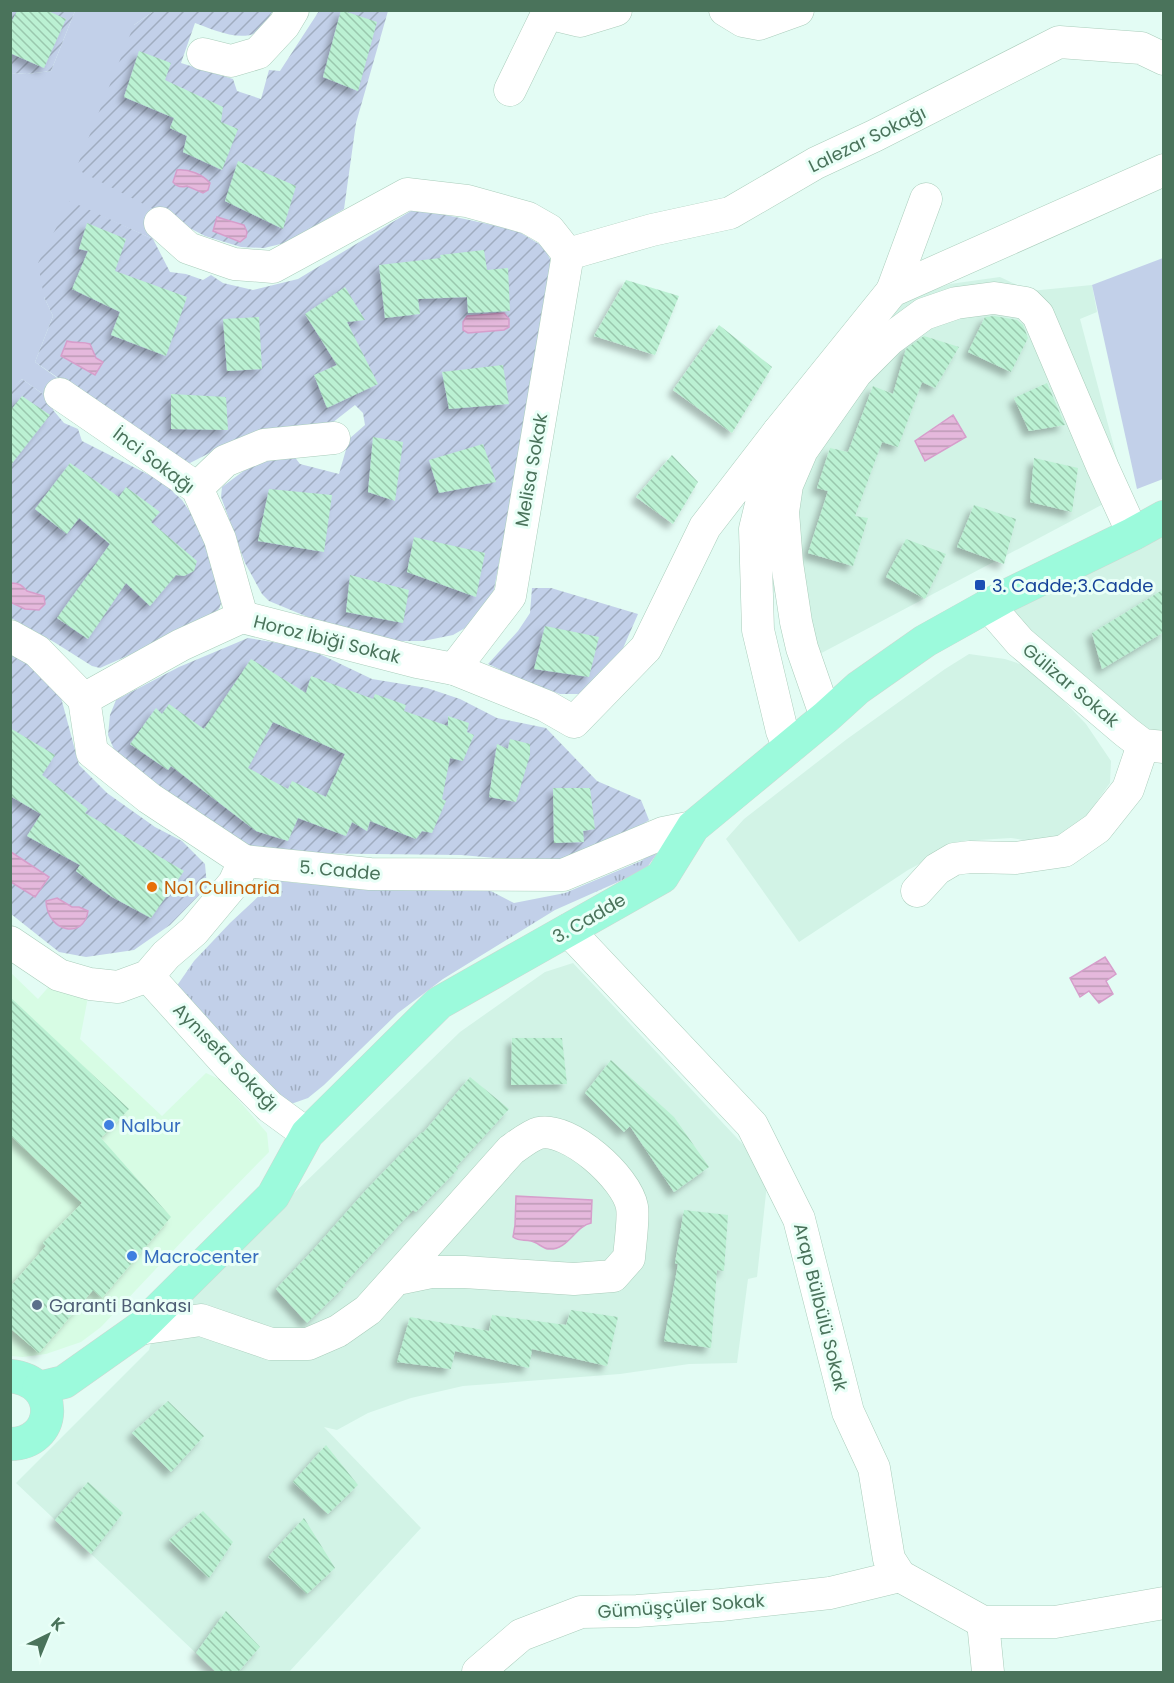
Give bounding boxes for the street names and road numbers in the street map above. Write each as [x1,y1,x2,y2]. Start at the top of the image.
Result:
street label: Lalezar Sokağı [804,100,930,178]
street label: Melisa Sokak [509,411,553,529]
street label: İnci Sokağı [108,421,200,499]
street label: Horoz İbiği Sokak [251,609,404,669]
street label: Gülizar Sokak [1017,637,1125,733]
street label: 5. Cadde [298,854,382,886]
street label: 3. Cadde [548,887,630,949]
street label: Aynısefa Sokağı [168,997,284,1117]
street label: Arap Bülbülü Sokak [788,1220,854,1394]
street label: Gümüşçüler Sokak [597,1588,766,1624]

